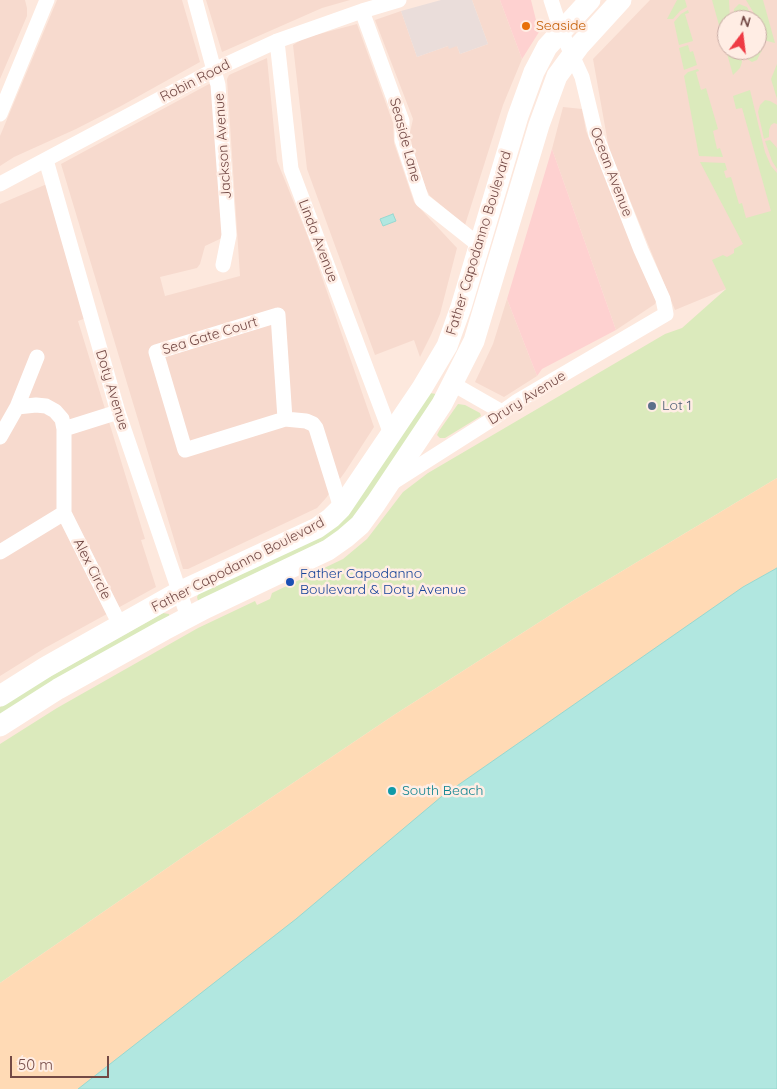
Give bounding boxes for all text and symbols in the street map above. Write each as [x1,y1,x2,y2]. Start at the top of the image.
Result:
north arrow [717,10,767,60]
text: N [738,11,753,32]
place label: Seaside [536,18,586,34]
marker: Seaside [520,20,532,32]
street label: Robin Road [157,56,233,106]
street label: Jackson Avenue [211,93,235,199]
street label: Seaside Lane [386,96,424,184]
street label: Ocean Avenue [586,125,636,219]
street label: Father Capodanno Boulevard [443,149,515,337]
street label: Linda Avenue [295,197,341,285]
street label: Sea Gate Court [160,314,260,358]
street label: Doty Avenue [92,348,132,432]
street label: Drury Avenue [485,367,569,429]
place label: Lot 1 [662,398,692,414]
marker: Lot 1 [646,400,658,412]
street label: Father Capodanno Boulevard [149,514,327,616]
street label: Alex Circle [70,536,114,602]
place label: Father Capodanno Boulevard & Doty Avenue [300,566,466,598]
marker: Father Capodanno Boulevard & Doty Avenue [284,576,296,588]
place label: South Beach [402,783,484,799]
marker: South Beach [386,785,398,797]
scale bar [12,1046,111,1078]
text: 50 m [18,1055,53,1074]

